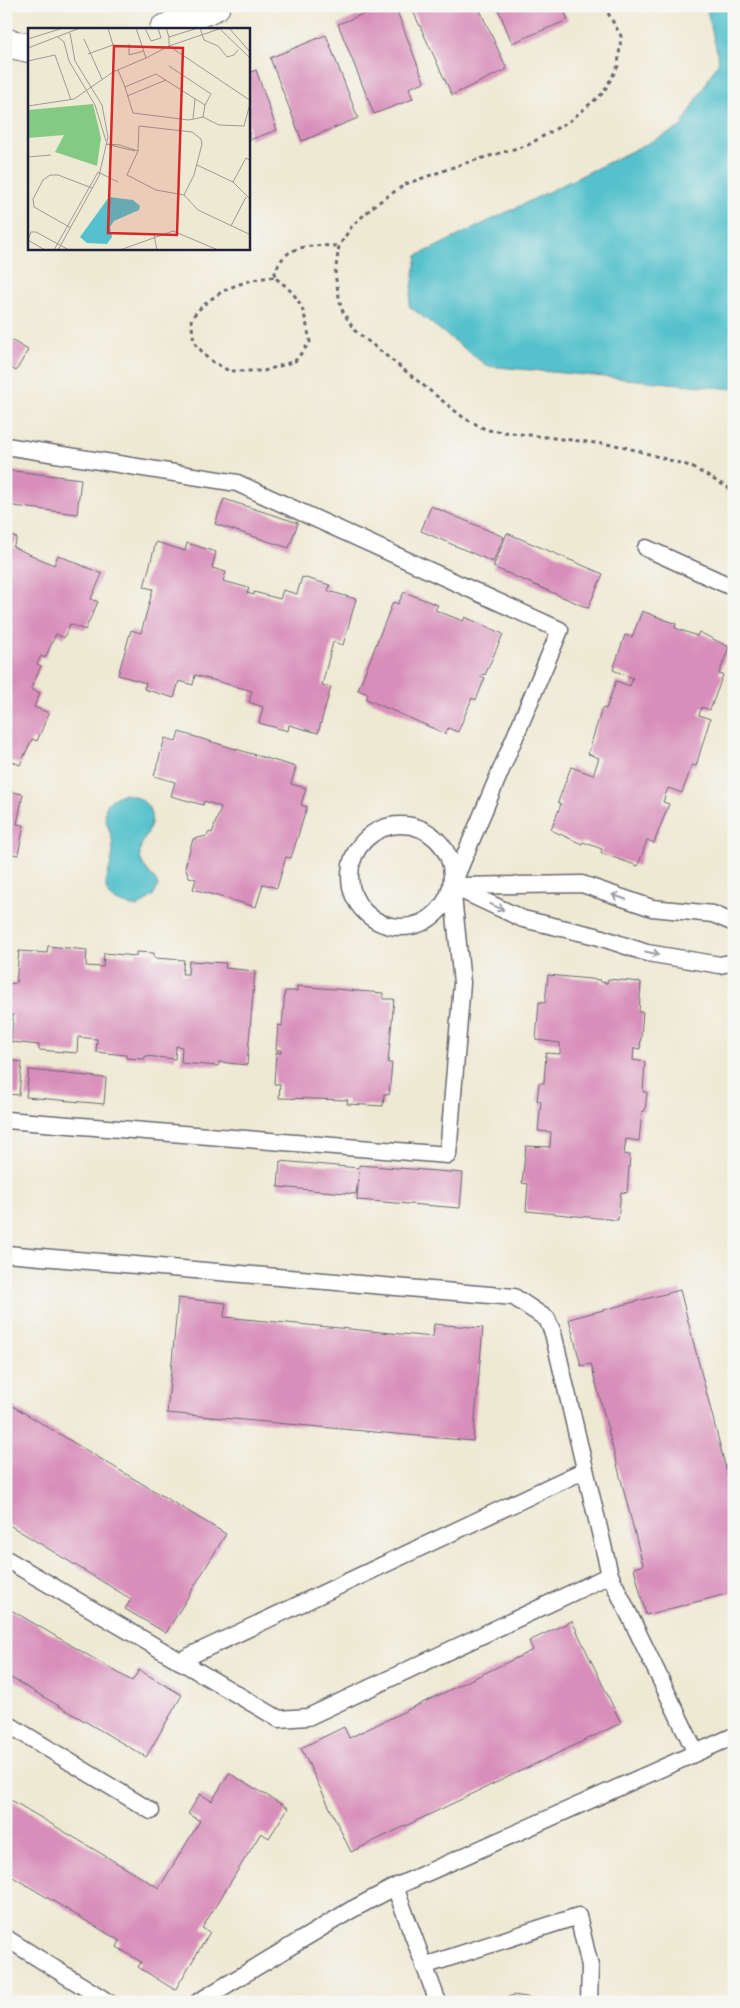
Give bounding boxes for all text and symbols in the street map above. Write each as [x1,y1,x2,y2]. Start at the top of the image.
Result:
inset map [28,28,250,250]
one-way arrow [611,891,627,901]
one-way arrow [489,902,504,912]
one-way arrow [643,949,659,958]

